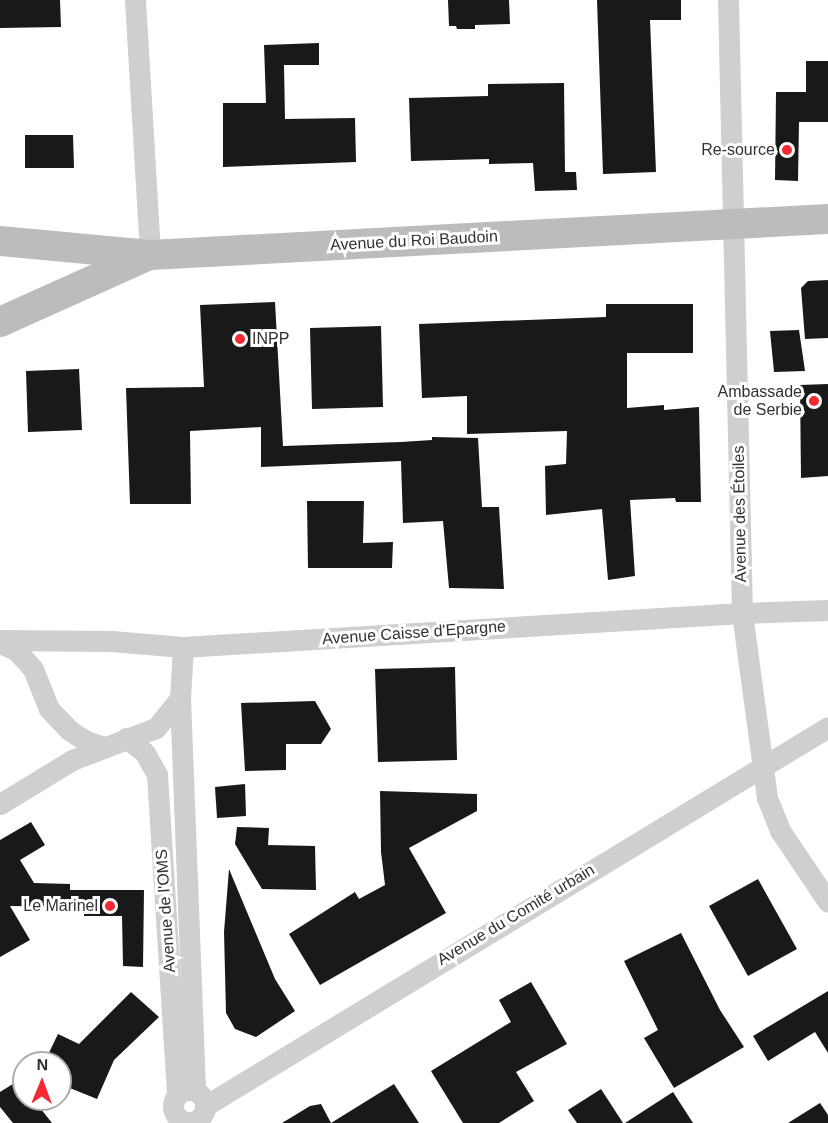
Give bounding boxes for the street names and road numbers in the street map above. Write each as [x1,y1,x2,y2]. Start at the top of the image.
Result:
street label: Avenue du Roi Baudoin [330,227,498,255]
street label: Avenue des Étoiles [729,445,751,583]
street label: Avenue Caisse d'Epargne [321,617,507,649]
street label: Avenue de l'OMS [152,849,180,973]
street label: Avenue du Comité urbain [434,860,598,970]

